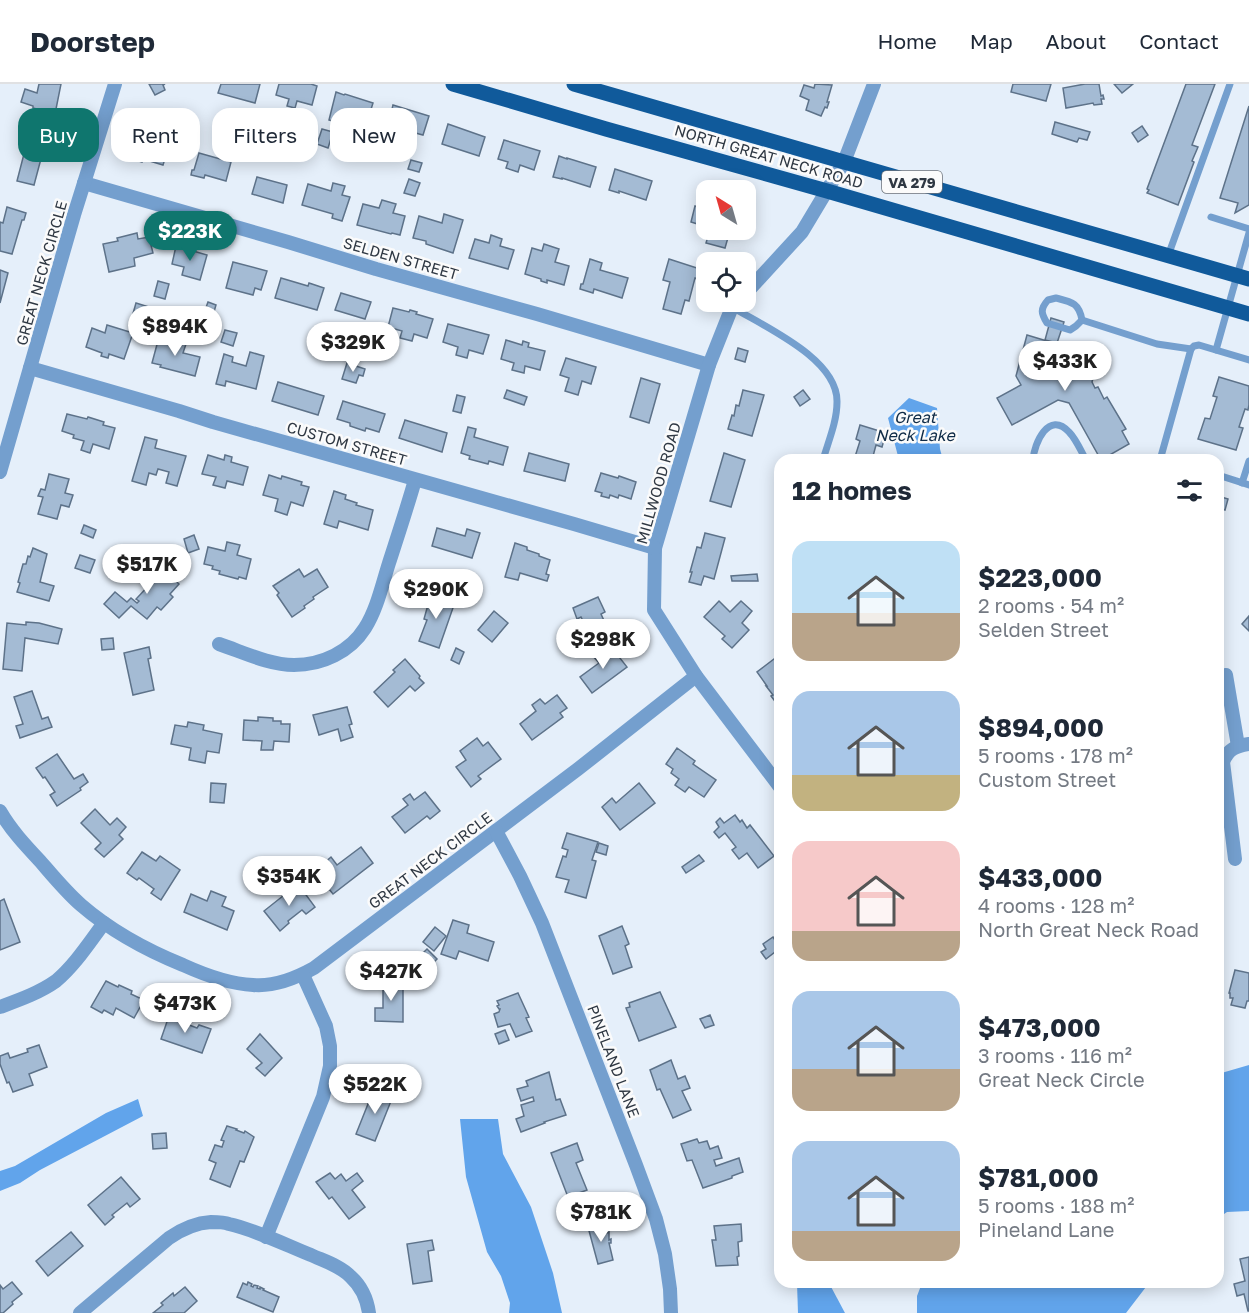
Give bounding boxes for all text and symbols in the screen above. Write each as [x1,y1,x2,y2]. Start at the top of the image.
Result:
text: Doorstep [30,25,155,58]
text: Home [877,28,937,54]
text: Map [970,28,1013,54]
text: About [1046,28,1106,54]
text: Contact [1139,28,1219,54]
chip: Buy [18,108,99,162]
chip: Rent [111,108,200,162]
chip: Filters [212,108,318,162]
chip: New [330,108,417,162]
street label: NORTH GREAT NECK ROAD [673,120,865,192]
road number: VA 279 [882,171,942,193]
north arrow [696,180,756,240]
map controls [696,180,756,312]
street label: GREAT NECK CIRCLE [12,199,70,347]
pin: $223K [148,211,232,262]
text: $223K [158,218,222,242]
street label: SELDEN STREET [341,233,461,283]
button: locate [696,252,756,312]
pin: $894K [133,306,217,357]
text: $894K [142,313,208,337]
pin: $329K [311,322,395,373]
text: $329K [321,329,386,353]
pin: $433K [1023,341,1107,392]
text: $433K [1033,348,1097,372]
water label: Great Neck Lake [875,407,956,445]
street label: CUSTOM STREET [285,417,409,469]
street label: MILLWOOD ROAD [632,420,684,546]
icon: filters [1173,474,1206,507]
text: 12 homes [792,475,912,506]
pin: $517K [105,544,189,595]
text: $517K [116,551,178,575]
text: $223,000 [978,562,1102,593]
icon: home [840,565,912,637]
pin: $290K [394,569,478,620]
text: $290K [403,576,469,600]
text: 2 rooms · 54 m² [978,593,1124,617]
text: Selden Street [978,617,1109,641]
pin: $298K [561,619,645,670]
text: $298K [570,626,636,650]
text: $894,000 [978,712,1104,743]
icon: home [840,715,912,787]
text: 5 rooms · 178 m² [978,743,1133,767]
text: Custom Street [978,767,1116,791]
street label: GREAT NECK CIRCLE [365,808,495,912]
pin: $354K [247,856,331,907]
text: $433,000 [978,862,1102,893]
text: $354K [257,863,321,887]
icon: home [840,865,912,937]
text: 4 rooms · 128 m² [978,893,1135,917]
text: North Great Neck Road [978,917,1199,941]
pin: $427K [349,951,433,1002]
text: $427K [359,958,423,982]
pin: $473K [143,983,227,1034]
text: $473K [153,990,217,1014]
street label: PINELAND LANE [584,1002,644,1120]
text: $473,000 [978,1012,1101,1043]
icon: home [840,1015,912,1087]
text: 3 rooms · 116 m² [978,1043,1132,1067]
pin: $522K [333,1064,417,1115]
text: Great Neck Circle [978,1067,1145,1091]
text: $522K [343,1071,407,1095]
text: $781,000 [978,1162,1099,1193]
icon: home [840,1165,912,1237]
pin: $781K [559,1192,643,1243]
text: 5 rooms · 188 m² [978,1193,1135,1217]
text: $781K [570,1199,632,1223]
text: Pineland Lane [978,1217,1114,1241]

